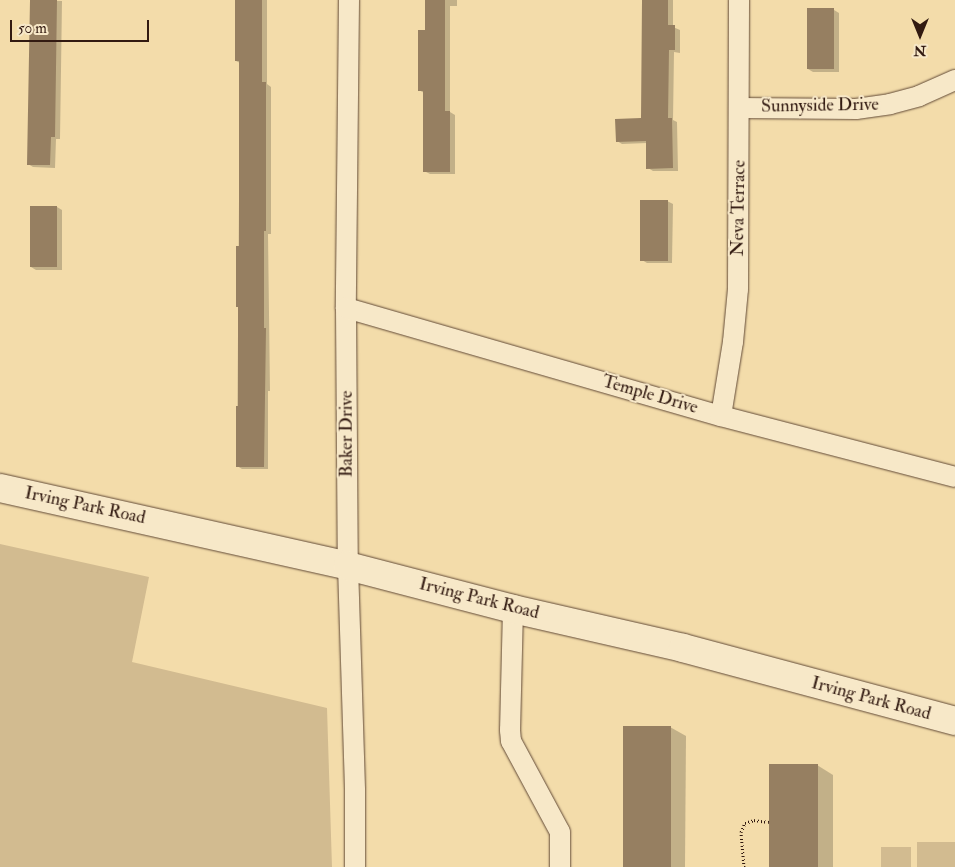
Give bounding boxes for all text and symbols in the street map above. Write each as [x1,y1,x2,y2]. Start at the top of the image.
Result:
scale bar [12,10,151,42]
north arrow [895,10,945,60]
text: 50 m [18,19,47,38]
text: N [914,42,926,59]
street label: Sunnyside Drive [761,94,879,118]
street label: Neva Terrace [727,160,751,256]
street label: Temple Drive [600,371,700,419]
street label: Baker Drive [336,391,358,477]
street label: Irving Park Road [23,483,147,529]
street label: Irving Park Road [417,574,541,624]
street label: Irving Park Road [809,673,933,725]

